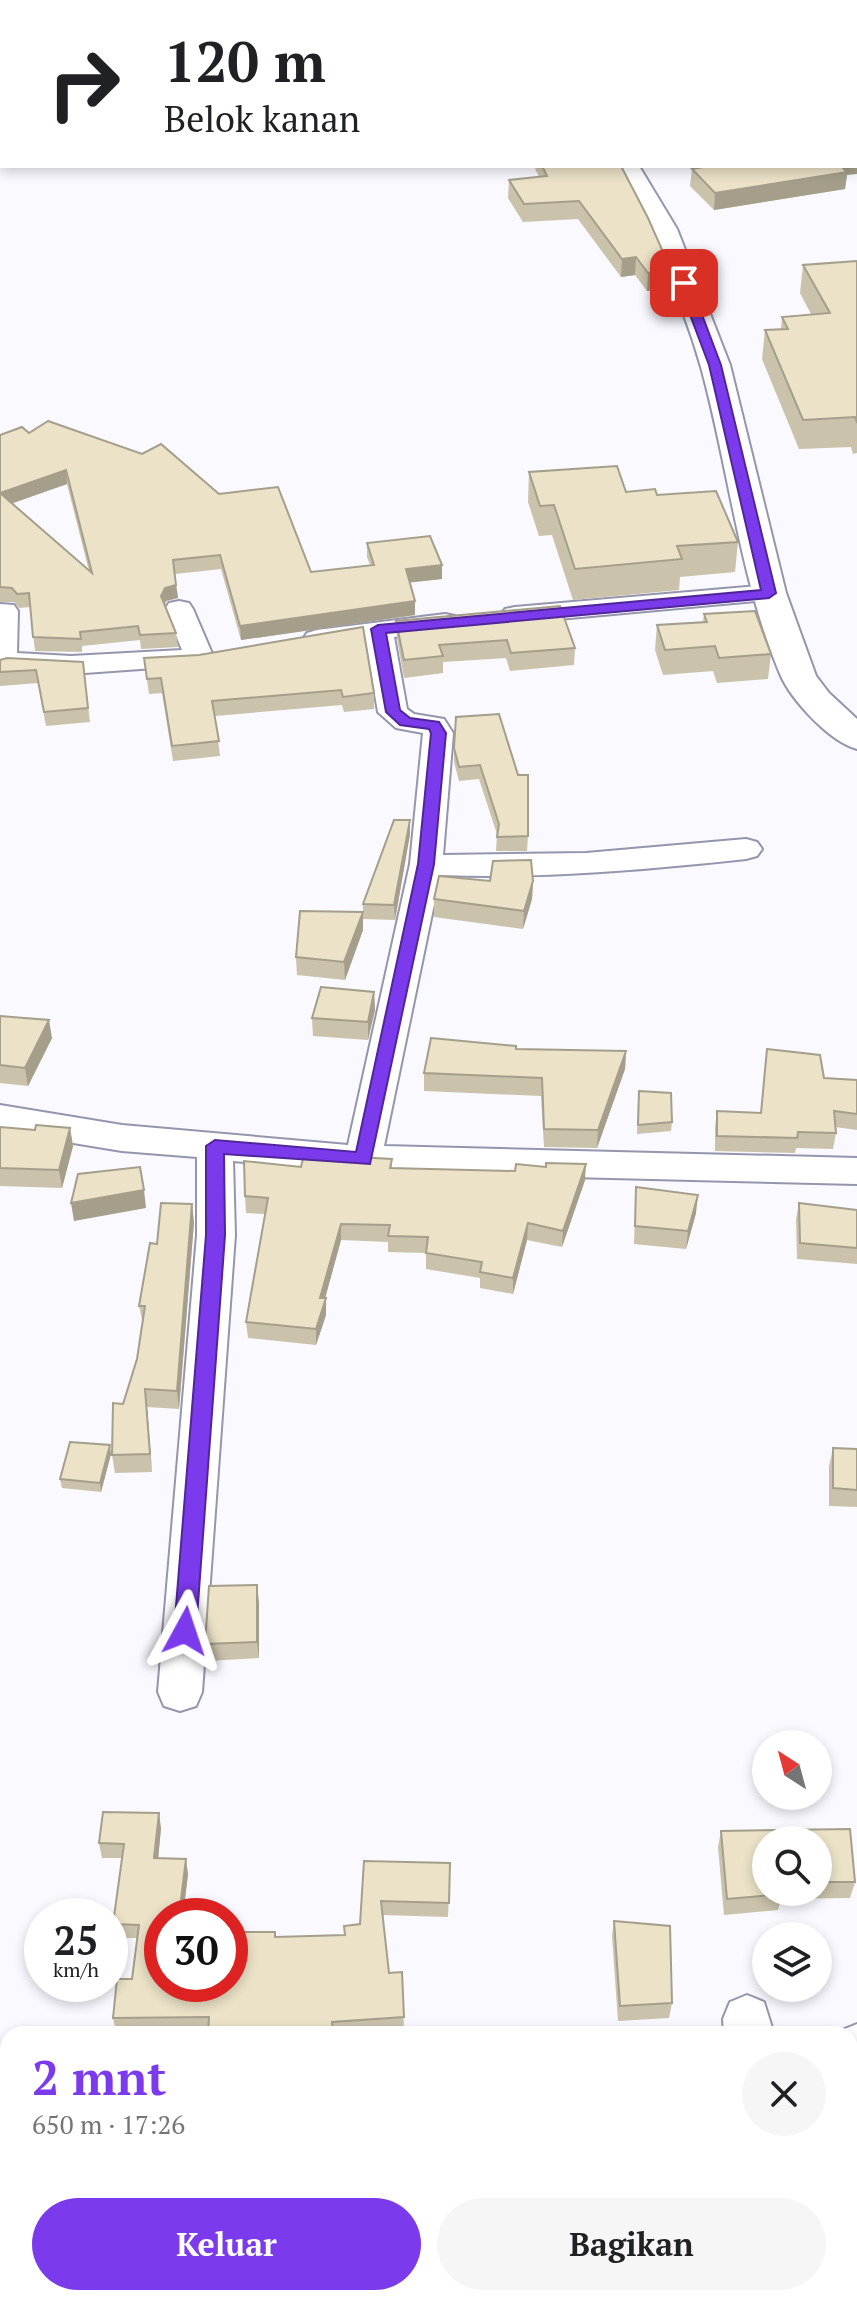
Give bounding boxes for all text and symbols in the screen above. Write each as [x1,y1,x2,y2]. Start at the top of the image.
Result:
text: 120 m [164,24,326,98]
icon: right [32,32,136,136]
text: Belok kanan [164,95,360,142]
pin [650,249,718,317]
icon: arrive [662,261,706,305]
position arrow [143,1589,227,1673]
north arrow [752,1730,832,1810]
map controls [752,1730,832,2002]
button: search [752,1826,832,1906]
speed limit sign: 30 [144,1898,248,2002]
text: 25 [53,1913,99,1966]
button: layers [752,1922,832,2002]
text: km/h [53,1956,99,1983]
text: 2 mnt [32,2045,167,2109]
button: close [742,2052,826,2136]
text: 650 m · 17:26 [32,2107,185,2141]
button: Keluar [32,2198,421,2290]
button: Bagikan [437,2198,826,2290]

